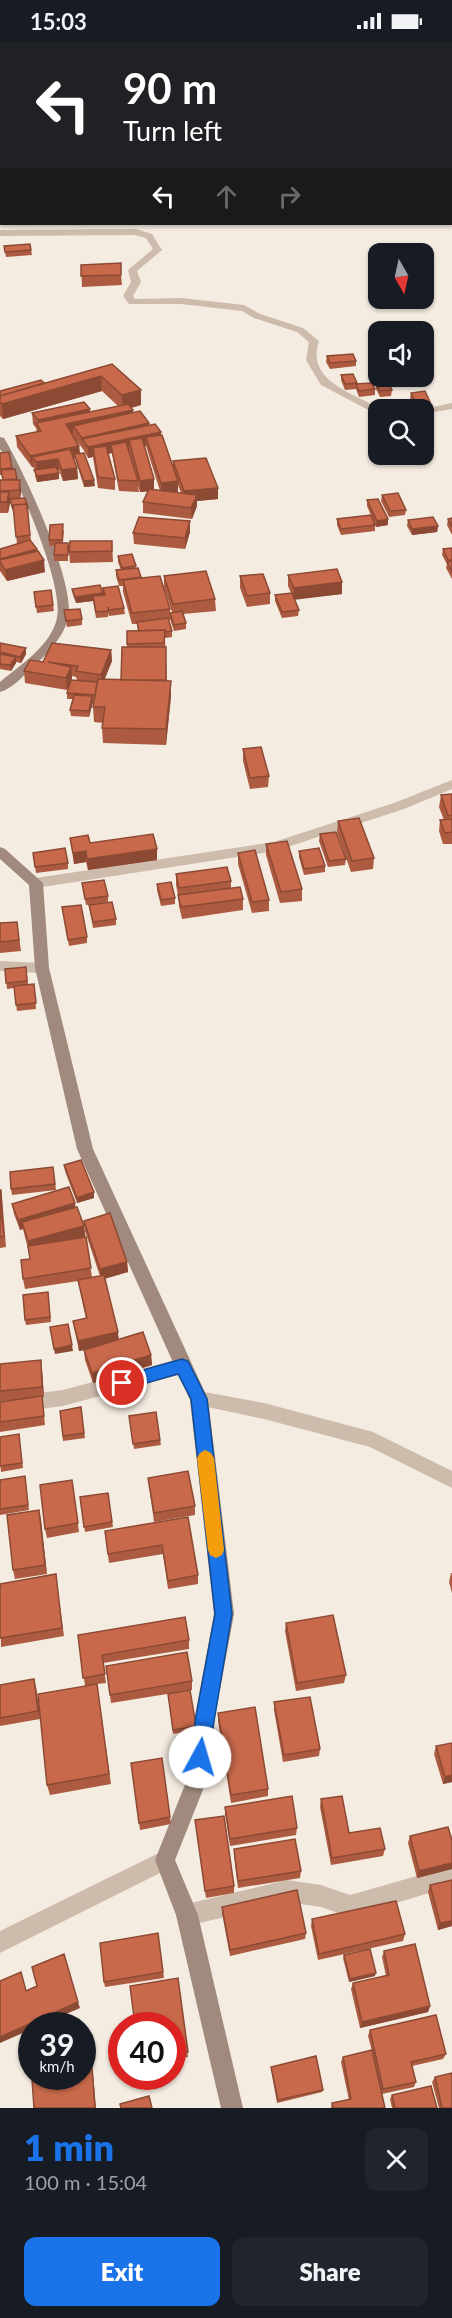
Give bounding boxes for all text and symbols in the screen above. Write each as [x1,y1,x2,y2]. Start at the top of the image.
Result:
text: 15:03 [30,8,87,35]
text: 90 m [123,63,217,113]
icon: left [24,66,102,144]
text: Turn left [123,114,222,147]
icon: left [147,180,180,213]
icon: ahead [210,180,243,213]
icon: right [273,180,306,213]
north arrow [368,243,434,309]
map controls [368,243,434,465]
button: sound [368,321,434,387]
button: search [368,399,434,465]
pin [96,1357,147,1408]
icon: arrive [105,1366,138,1399]
position arrow [168,1725,232,1789]
speed limit sign: 40 [108,2012,186,2090]
text: 39 [40,2026,74,2062]
text: km/h [39,2057,75,2075]
text: 1 min [24,2125,114,2169]
button: close [365,2128,428,2191]
text: 100 m · 15:04 [24,2170,147,2194]
button: Exit [24,2237,220,2306]
button: Share [232,2237,428,2306]

